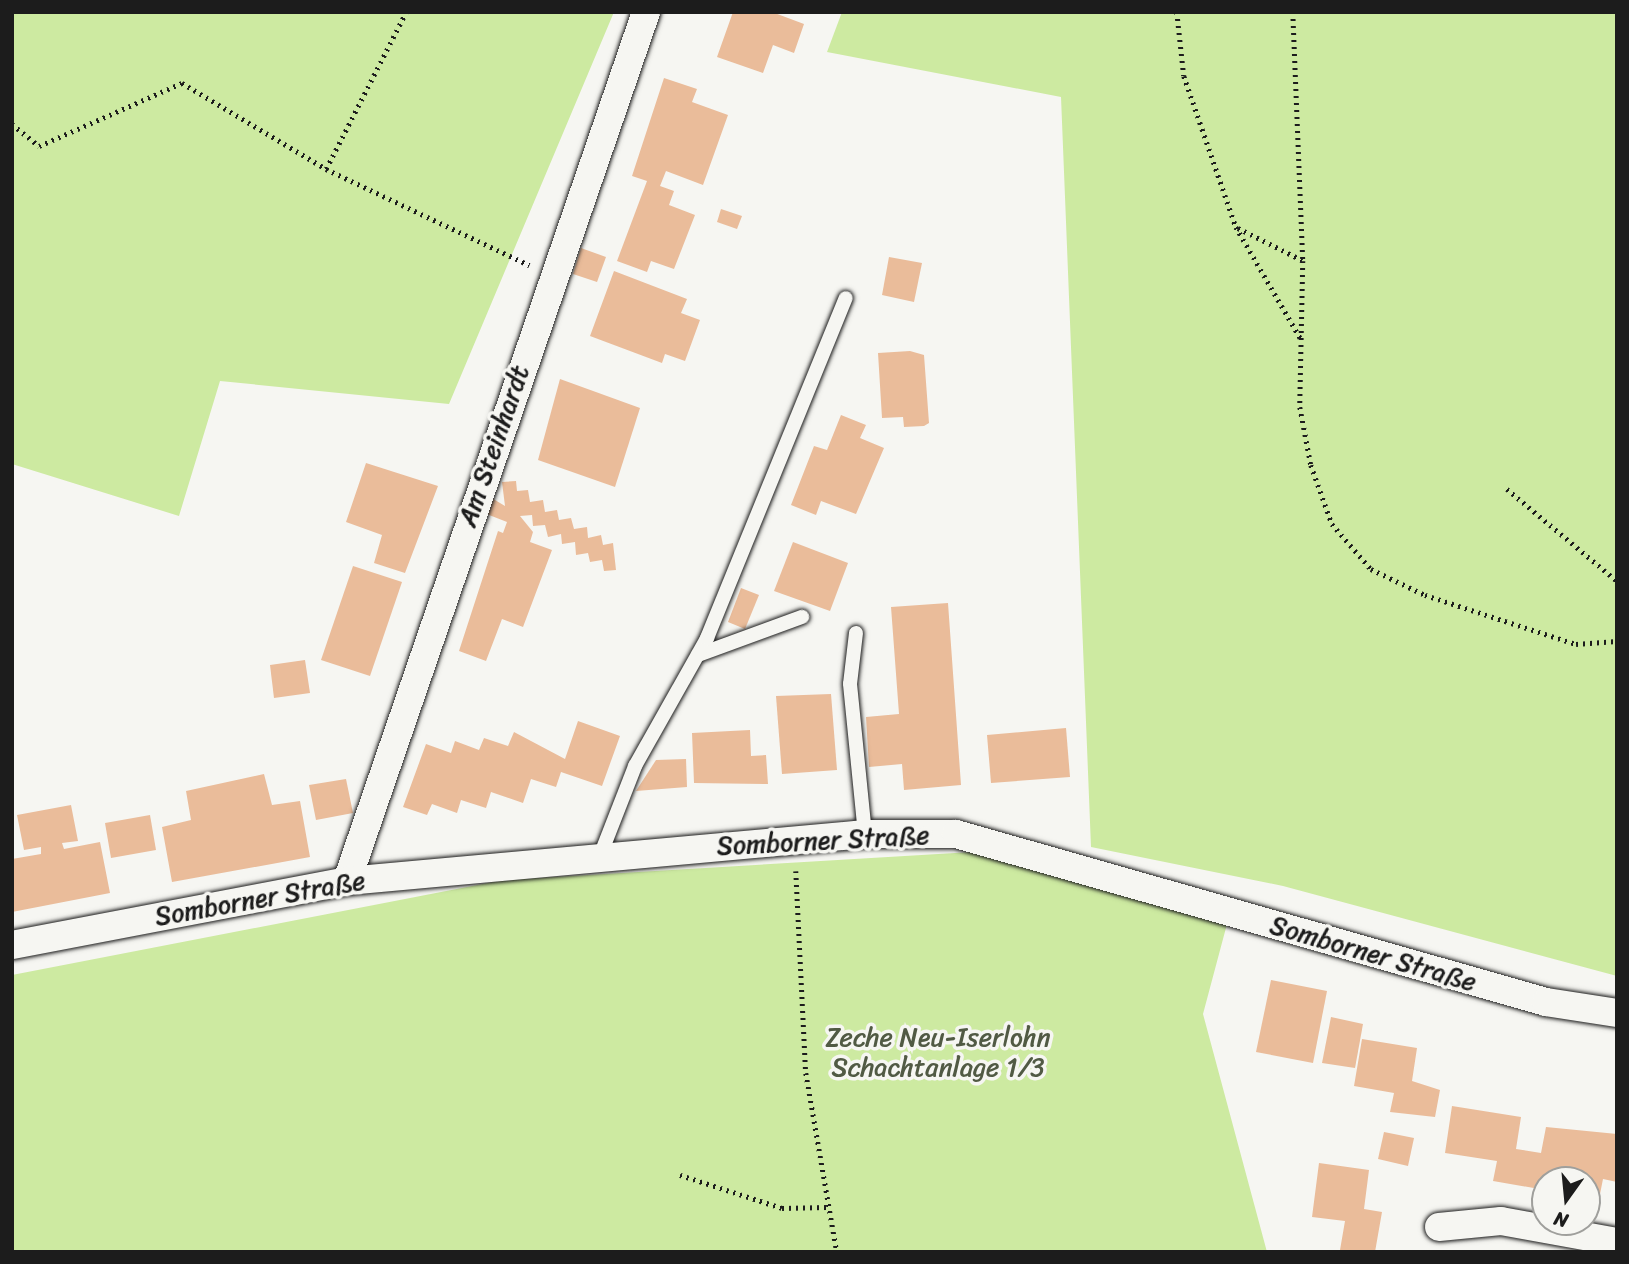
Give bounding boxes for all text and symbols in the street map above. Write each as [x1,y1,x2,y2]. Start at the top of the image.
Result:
street label: Am Steinhardt [452,362,536,530]
street label: Somborner Straße [715,820,931,862]
street label: Somborner Straße [152,865,368,933]
street label: Somborner Straße [1266,910,1480,998]
park label: Zeche Neu-Iserlohn Schachtanlage 1/3 [825,1022,1051,1084]
north arrow [1531,1166,1601,1236]
text: N [1550,1202,1572,1237]

